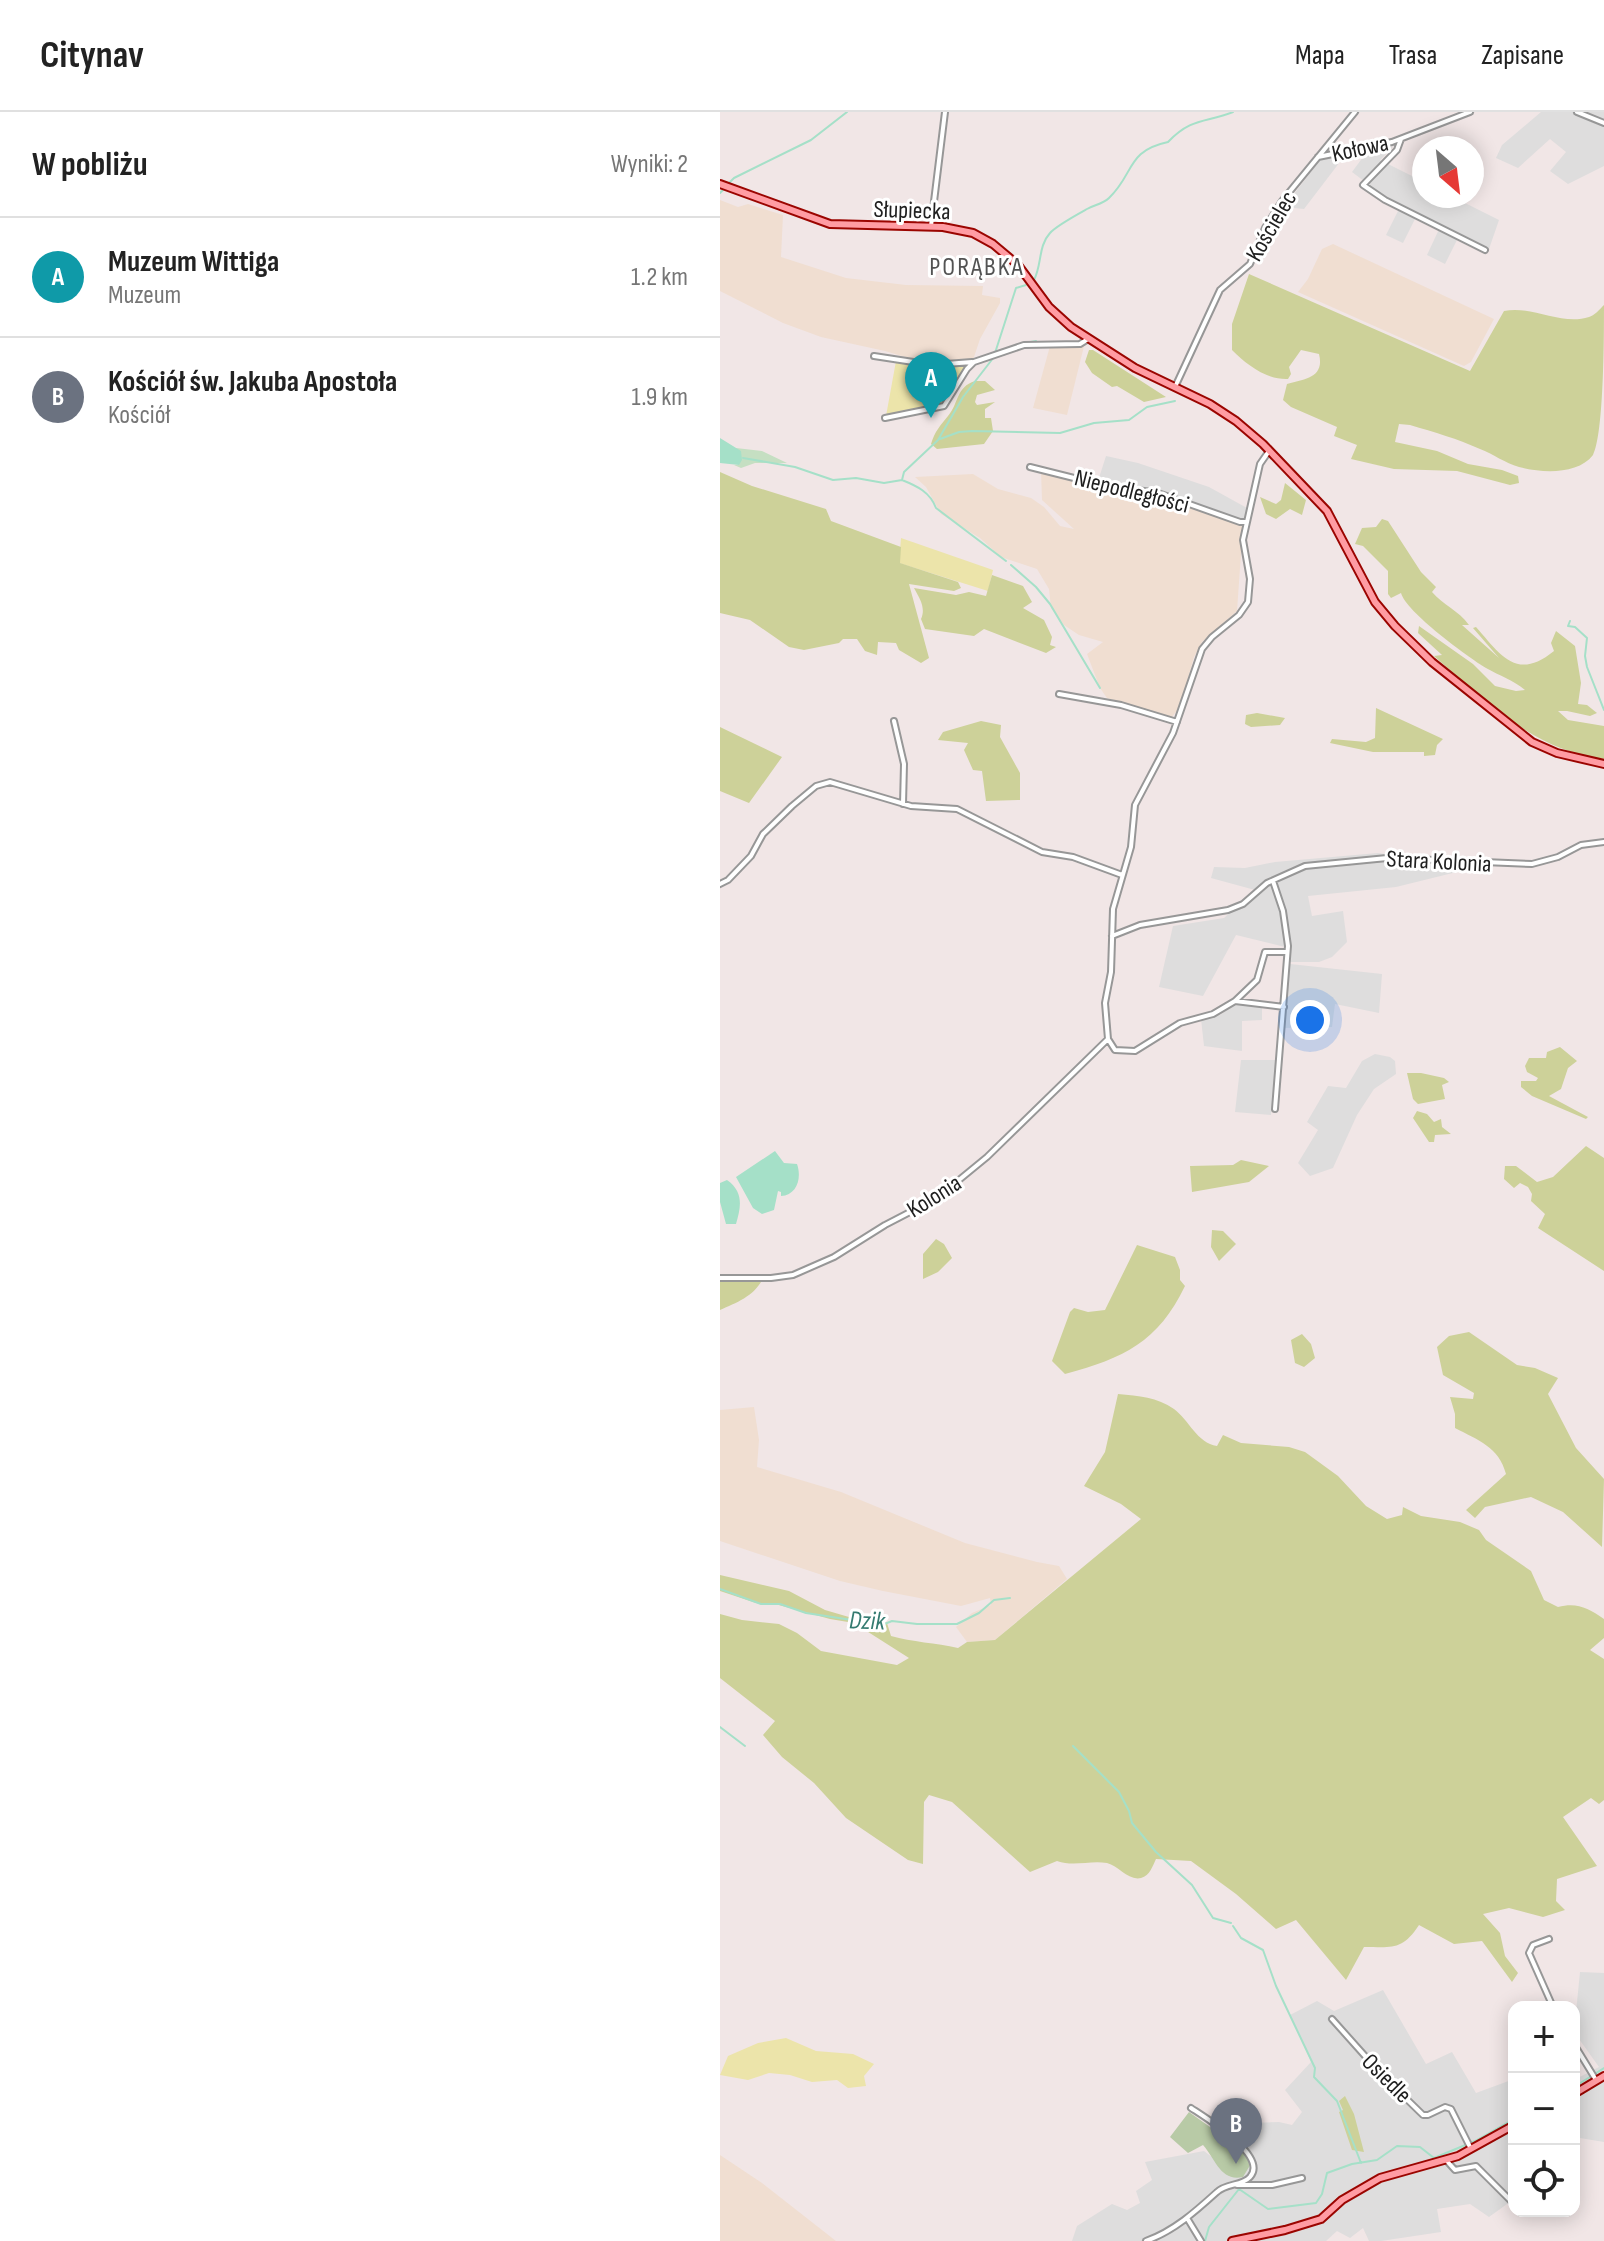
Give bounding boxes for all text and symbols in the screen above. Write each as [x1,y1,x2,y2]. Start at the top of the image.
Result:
text: Citynav [40,33,144,78]
text: Mapa [1295,39,1345,72]
text: Trasa [1389,39,1437,72]
text: Zapisane [1481,39,1564,72]
street label: Kołowa [1329,128,1391,169]
north arrow [1412,136,1484,208]
text: W pobliżu [32,144,148,185]
text: Wyniki: 2 [611,149,688,180]
street label: Kościelec [1240,186,1303,267]
street label: Słupiecka [873,195,951,226]
text: Muzeum Wittiga [108,244,279,280]
district label: PORĄBKA [929,252,1025,283]
text: A [52,262,64,293]
text: 1.2 km [631,262,688,293]
text: Muzeum [108,280,181,311]
pin: A [905,352,957,418]
text: Kościół św. Jakuba Apostoła [108,364,397,400]
text: B [52,382,64,413]
text: 1.9 km [632,382,688,413]
text: Kościół [108,400,170,431]
street label: Niepodległości [1072,463,1192,520]
street label: Stara Kolonia [1386,844,1492,879]
your location [1290,1000,1330,1040]
street label: Kolonia [902,1169,967,1224]
water label: Dzik [848,1605,887,1638]
map controls [1508,2001,1580,2217]
button: + [1508,2001,1580,2073]
street label: Osiedle [1356,2047,1418,2109]
button: − [1508,2073,1580,2145]
pin: B [1210,2098,1262,2164]
button: locate [1508,2145,1580,2217]

